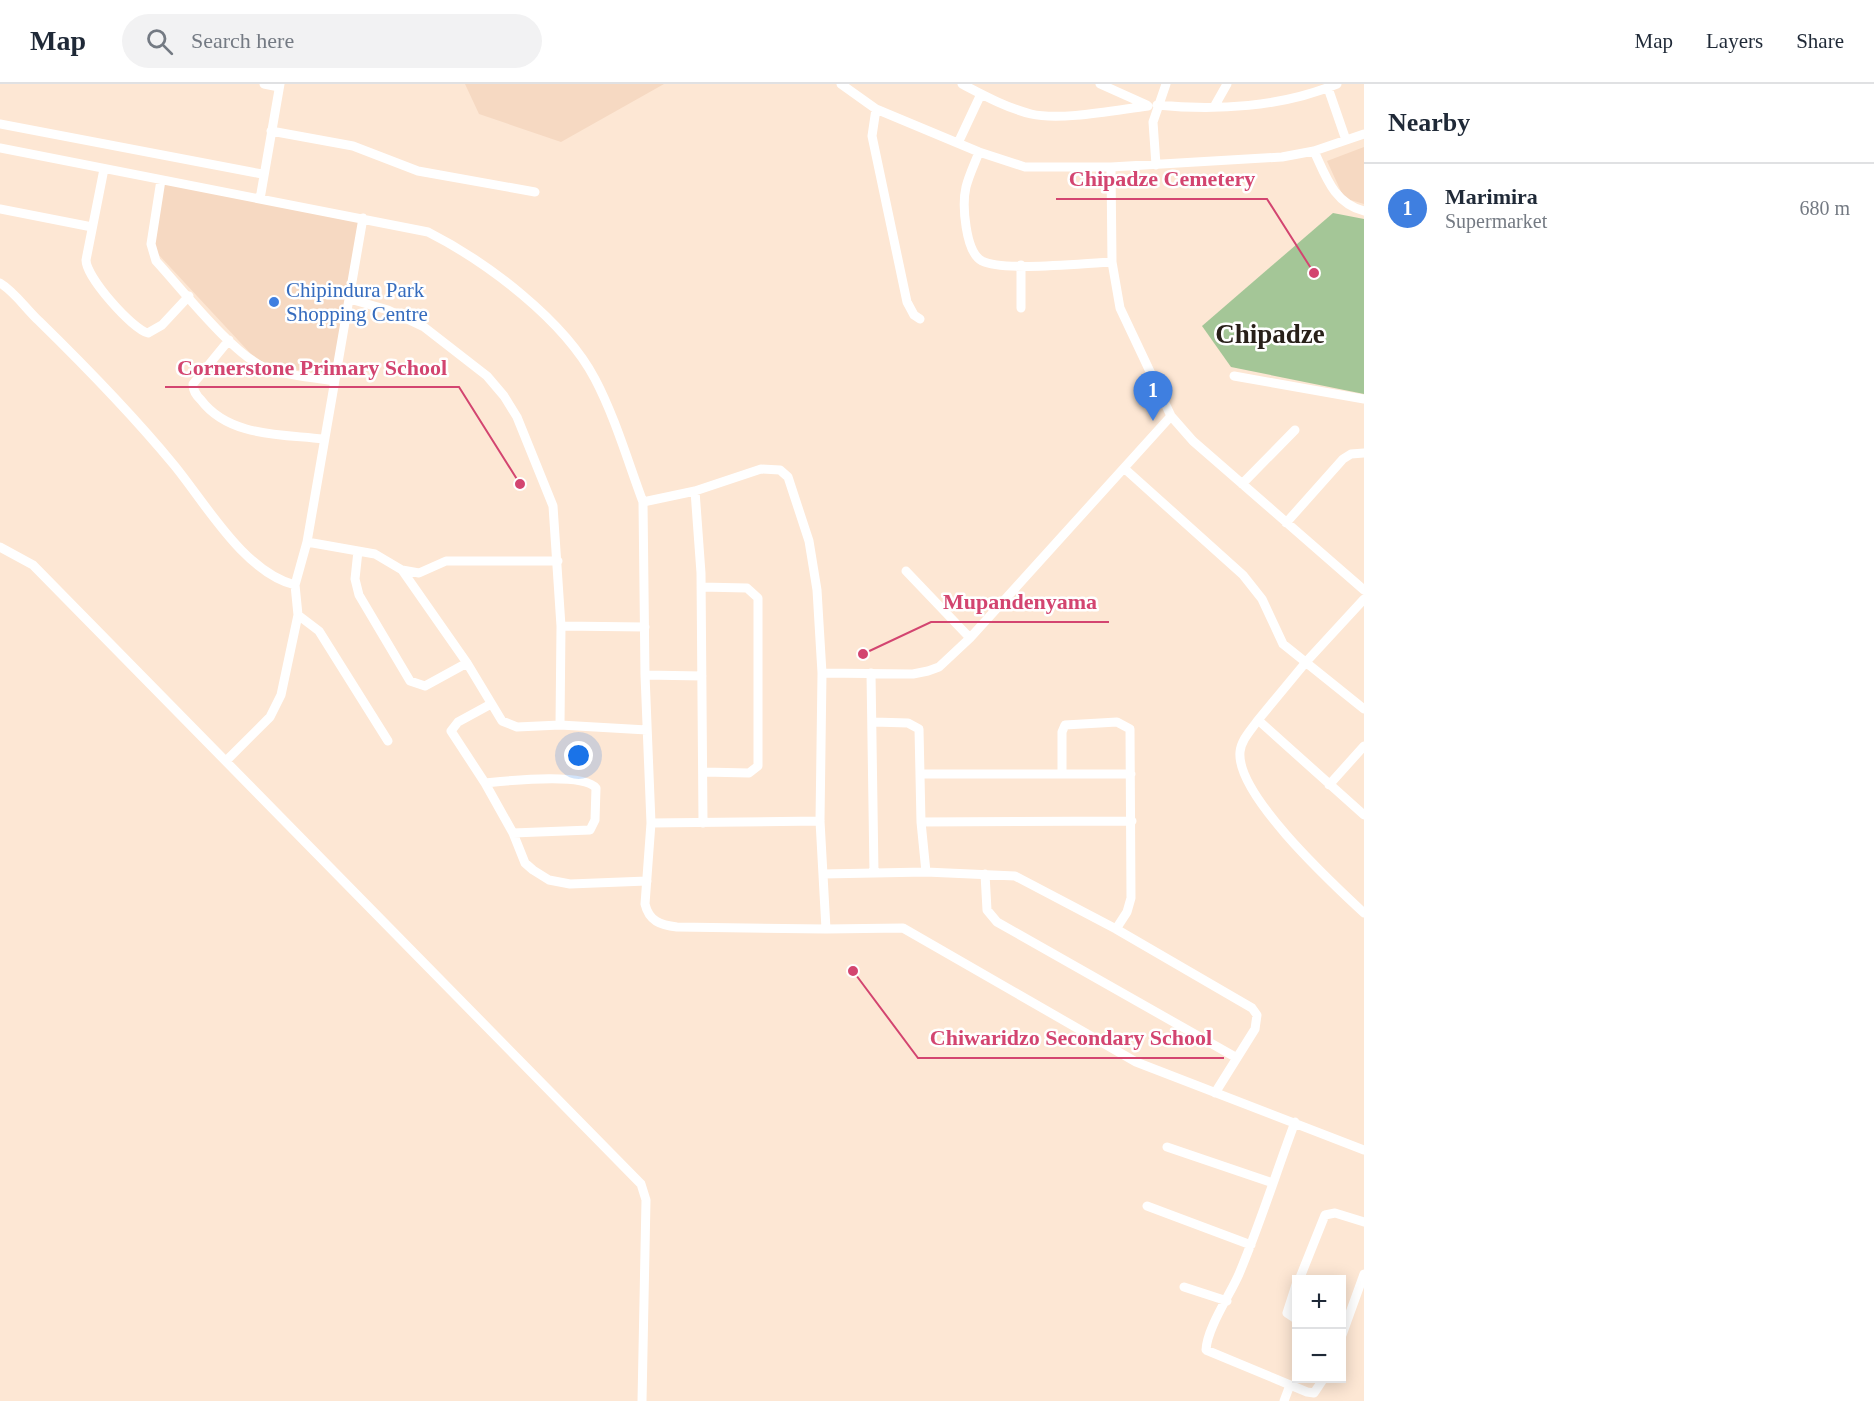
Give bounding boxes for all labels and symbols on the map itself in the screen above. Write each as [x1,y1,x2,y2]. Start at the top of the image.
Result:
callout: Chipadze Cemetery [1056,159,1267,199]
text: Chipadze Cemetery [1069,166,1255,191]
place label: Chipindura Park Shopping Centre [286,278,428,326]
marker: Chipindura Park Shopping Centre [267,295,281,309]
district label: Chipadze [1215,319,1325,349]
callout: Cornerstone Primary School [165,347,459,387]
text: Cornerstone Primary School [177,355,447,380]
pin: 1 [1134,372,1172,421]
callout: Mupandenyama [931,582,1109,622]
text: Mupandenyama [943,589,1097,614]
your location [564,741,593,770]
callout: Chiwaridzo Secondary School [918,1018,1224,1058]
text: Chiwaridzo Secondary School [930,1025,1212,1050]

